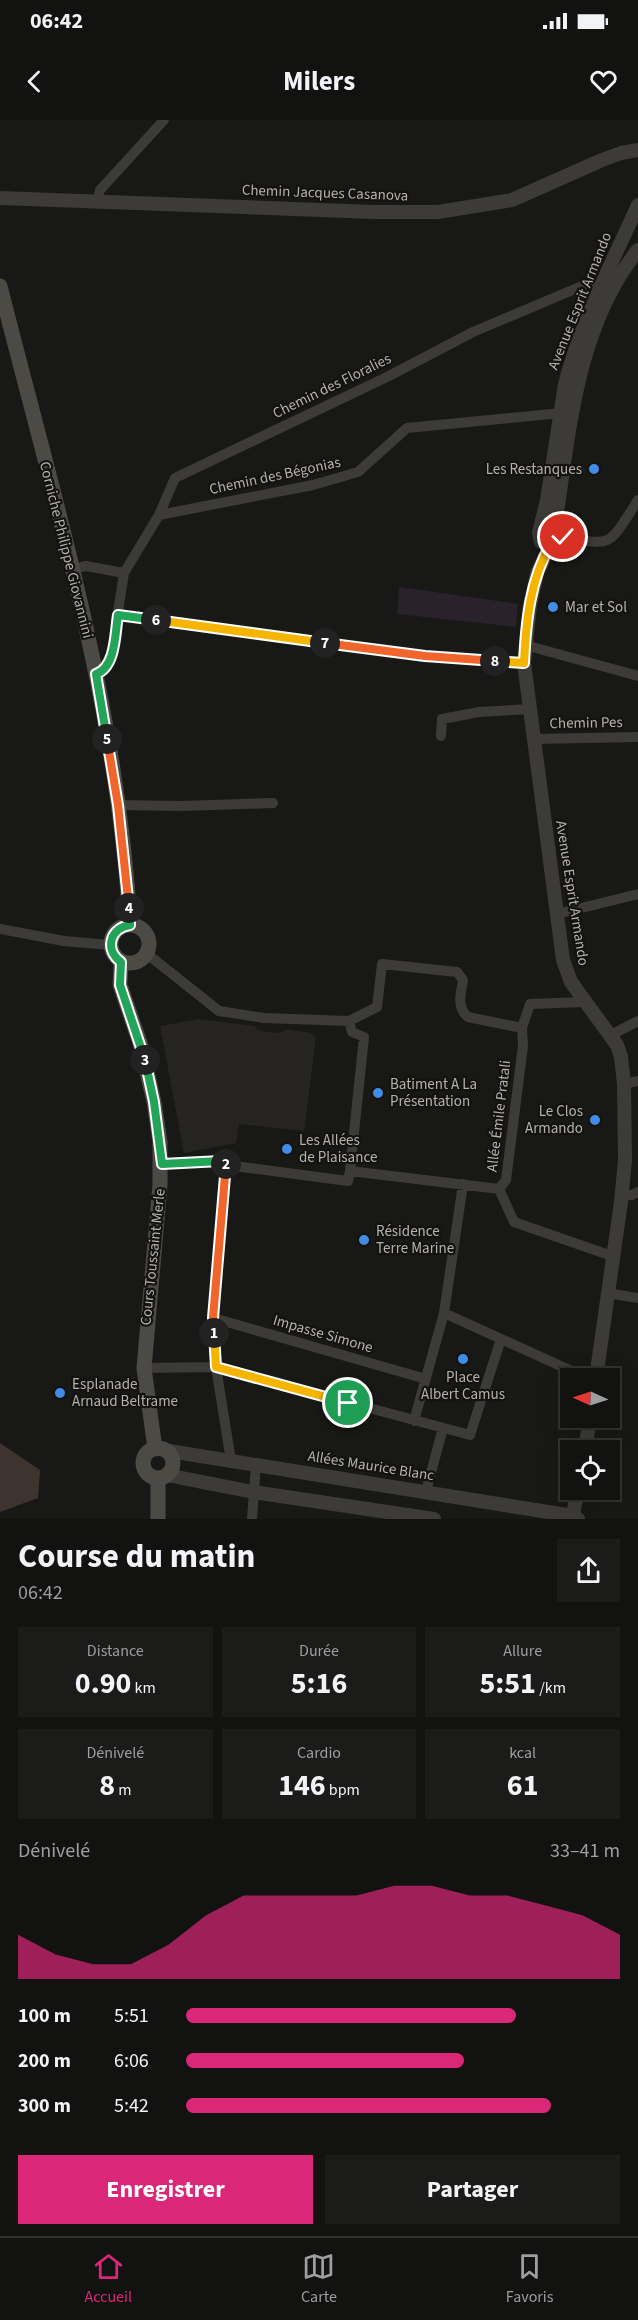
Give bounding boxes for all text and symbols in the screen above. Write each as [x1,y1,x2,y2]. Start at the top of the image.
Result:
text: 06:42 [30,5,83,37]
text: Milers [283,62,355,101]
icon: back [18,65,51,98]
icon: heart [587,65,620,98]
street label: Chemin Jacques Casanova [241,180,409,206]
street label: Avenue Esprit Armando [543,229,617,373]
street label: Chemin des Floralies [269,348,395,424]
street label: Chemin des Bégonias [207,452,343,500]
street label: Corniche Philippe Giovannini [34,459,98,641]
place label: Les Restanques [486,459,582,480]
marker: Les Restanques [587,462,601,476]
pin [537,511,588,562]
icon: check [546,520,579,553]
place label: Mar et Sol [565,597,627,618]
marker: Mar et Sol [546,600,560,614]
pin: 6 [141,605,171,635]
text: 6 [152,609,160,631]
pin: 7 [310,628,340,658]
text: 7 [321,632,329,654]
pin: 8 [480,646,510,676]
text: 8 [491,650,499,672]
street label: Chemin Pes [549,712,623,734]
pin: 5 [92,724,122,754]
text: 5 [103,728,111,750]
street label: Avenue Esprit Armando [550,819,594,967]
pin: 4 [114,893,144,923]
text: 4 [125,897,133,919]
pin: 3 [130,1045,160,1075]
text: 3 [141,1049,149,1071]
street label: Allée Émile Pratali [482,1059,516,1173]
place label: Batiment A La Présentation [390,1074,477,1112]
marker: Batiment A La Présentation [371,1086,385,1100]
place label: Le Clos Armando [525,1101,583,1139]
marker: Le Clos Armando [588,1113,602,1127]
place label: Les Allées de Plaisance [299,1130,377,1168]
marker: Les Allées de Plaisance [280,1142,294,1156]
pin: 2 [211,1149,241,1179]
text: 2 [222,1153,230,1175]
street label: Cours Toussaint Merle [135,1188,171,1326]
place label: Résidence Terre Marine [376,1221,454,1259]
marker: Résidence Terre Marine [357,1233,371,1247]
street label: Impasse Simone [271,1310,375,1358]
pin: 1 [199,1318,229,1348]
text: 1 [210,1322,218,1344]
marker: Place Albert Camus [456,1352,470,1366]
place label: Place Albert Camus [421,1367,505,1405]
north arrow [560,1368,620,1428]
map controls [560,1368,620,1500]
place label: Esplanade Arnaud Beltrame [72,1374,178,1412]
pin [322,1377,373,1428]
marker: Esplanade Arnaud Beltrame [53,1386,67,1400]
icon: arrive [331,1386,364,1419]
button: locate [560,1440,620,1500]
street label: Allées Maurice Blanc [306,1446,436,1486]
text: Course du matin [18,1533,255,1580]
button: share [557,1539,620,1602]
text: 06:42 [18,1579,63,1607]
text: Distance [87,1640,144,1662]
text: Durée [299,1640,339,1662]
text: Allure [503,1640,542,1662]
text: 0.90 [75,1662,131,1705]
text: 5:16 [291,1662,347,1705]
text: 5:51 [479,1662,536,1705]
text: km [131,1677,156,1699]
text: /km [536,1677,566,1699]
text: Dénivelé [86,1742,144,1764]
text: Cardio [297,1742,341,1764]
text: kcal [509,1742,536,1764]
text: 8 [99,1764,115,1807]
text: 146 [278,1764,326,1807]
text: 61 [507,1764,539,1807]
text: m [115,1779,131,1801]
text: bpm [326,1779,360,1801]
text: Dénivelé [18,1837,90,1865]
text: 33–41 m [550,1837,620,1865]
text: 100 m [18,2002,71,2030]
text: 5:51 [114,2002,149,2030]
text: 200 m [18,2047,71,2075]
text: 6:06 [114,2047,149,2075]
text: 300 m [18,2092,71,2120]
text: 5:42 [114,2092,149,2120]
button: Enregistrer [18,2155,313,2224]
button: Partager [325,2155,620,2224]
tab: Accueil [84,2250,132,2308]
tab: Carte [301,2250,337,2308]
tab: Favoris [506,2250,554,2308]

